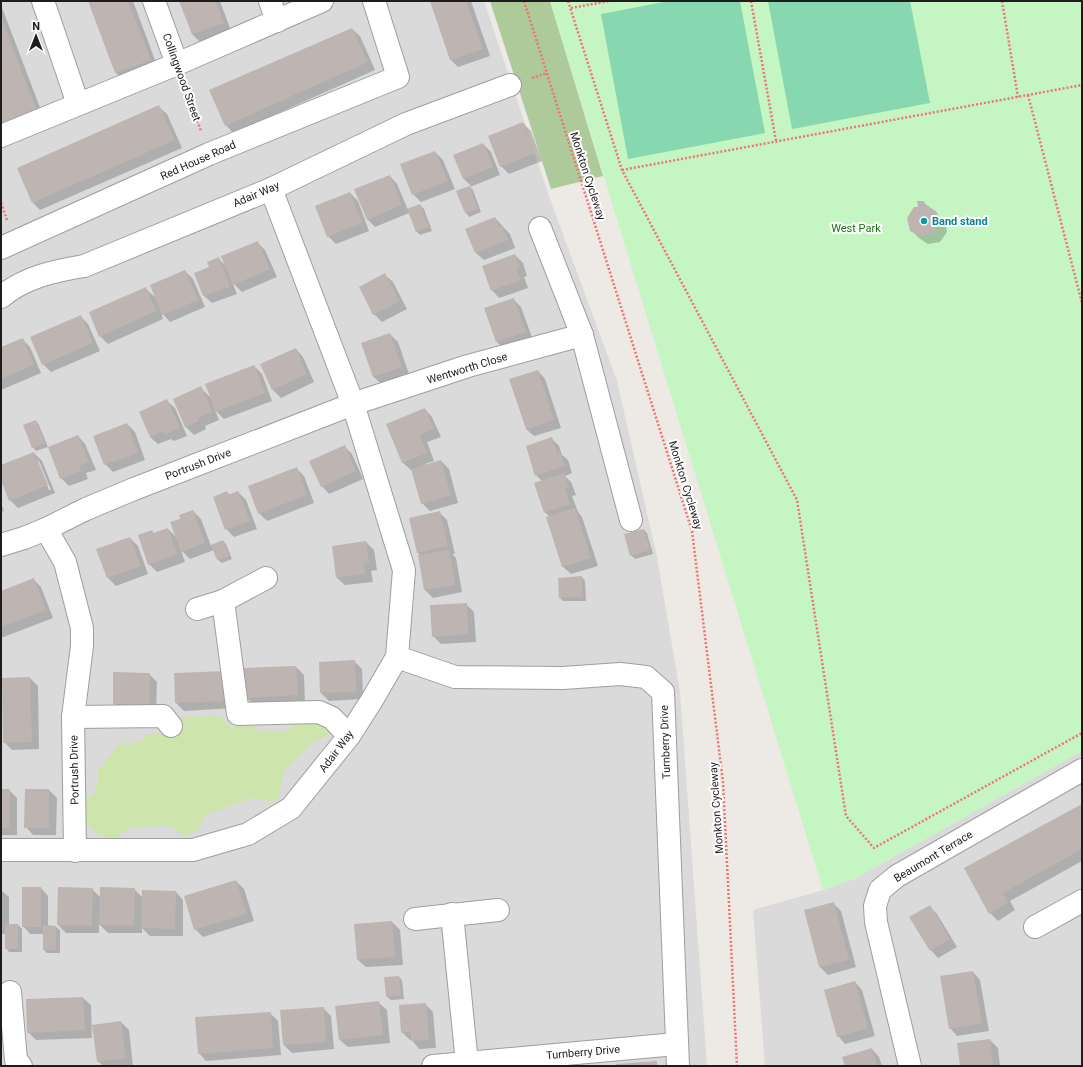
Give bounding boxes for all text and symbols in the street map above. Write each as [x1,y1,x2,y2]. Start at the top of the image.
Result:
north arrow [16,16,56,56]
text: N [32,20,40,33]
street label: Collingwood Street [160,31,204,123]
street label: Monkton Cycleway [567,130,608,223]
street label: Red House Road [158,138,238,183]
street label: Adair Way [231,179,282,210]
place label: Band stand [932,215,988,228]
marker: Band stand [919,216,929,226]
park label: West Park [831,222,881,235]
street label: Wentworth Close [425,350,509,387]
street label: Monkton Cycleway [666,439,705,532]
street label: Portrush Drive [163,446,233,483]
street label: Turnberry Drive [658,705,673,779]
street label: Adair Way [316,727,357,775]
street label: Portrush Drive [67,735,82,805]
street label: Monkton Cycleway [707,761,726,854]
street label: Beaumont Terrace [892,828,975,885]
street label: Turnberry Drive [546,1043,621,1062]

